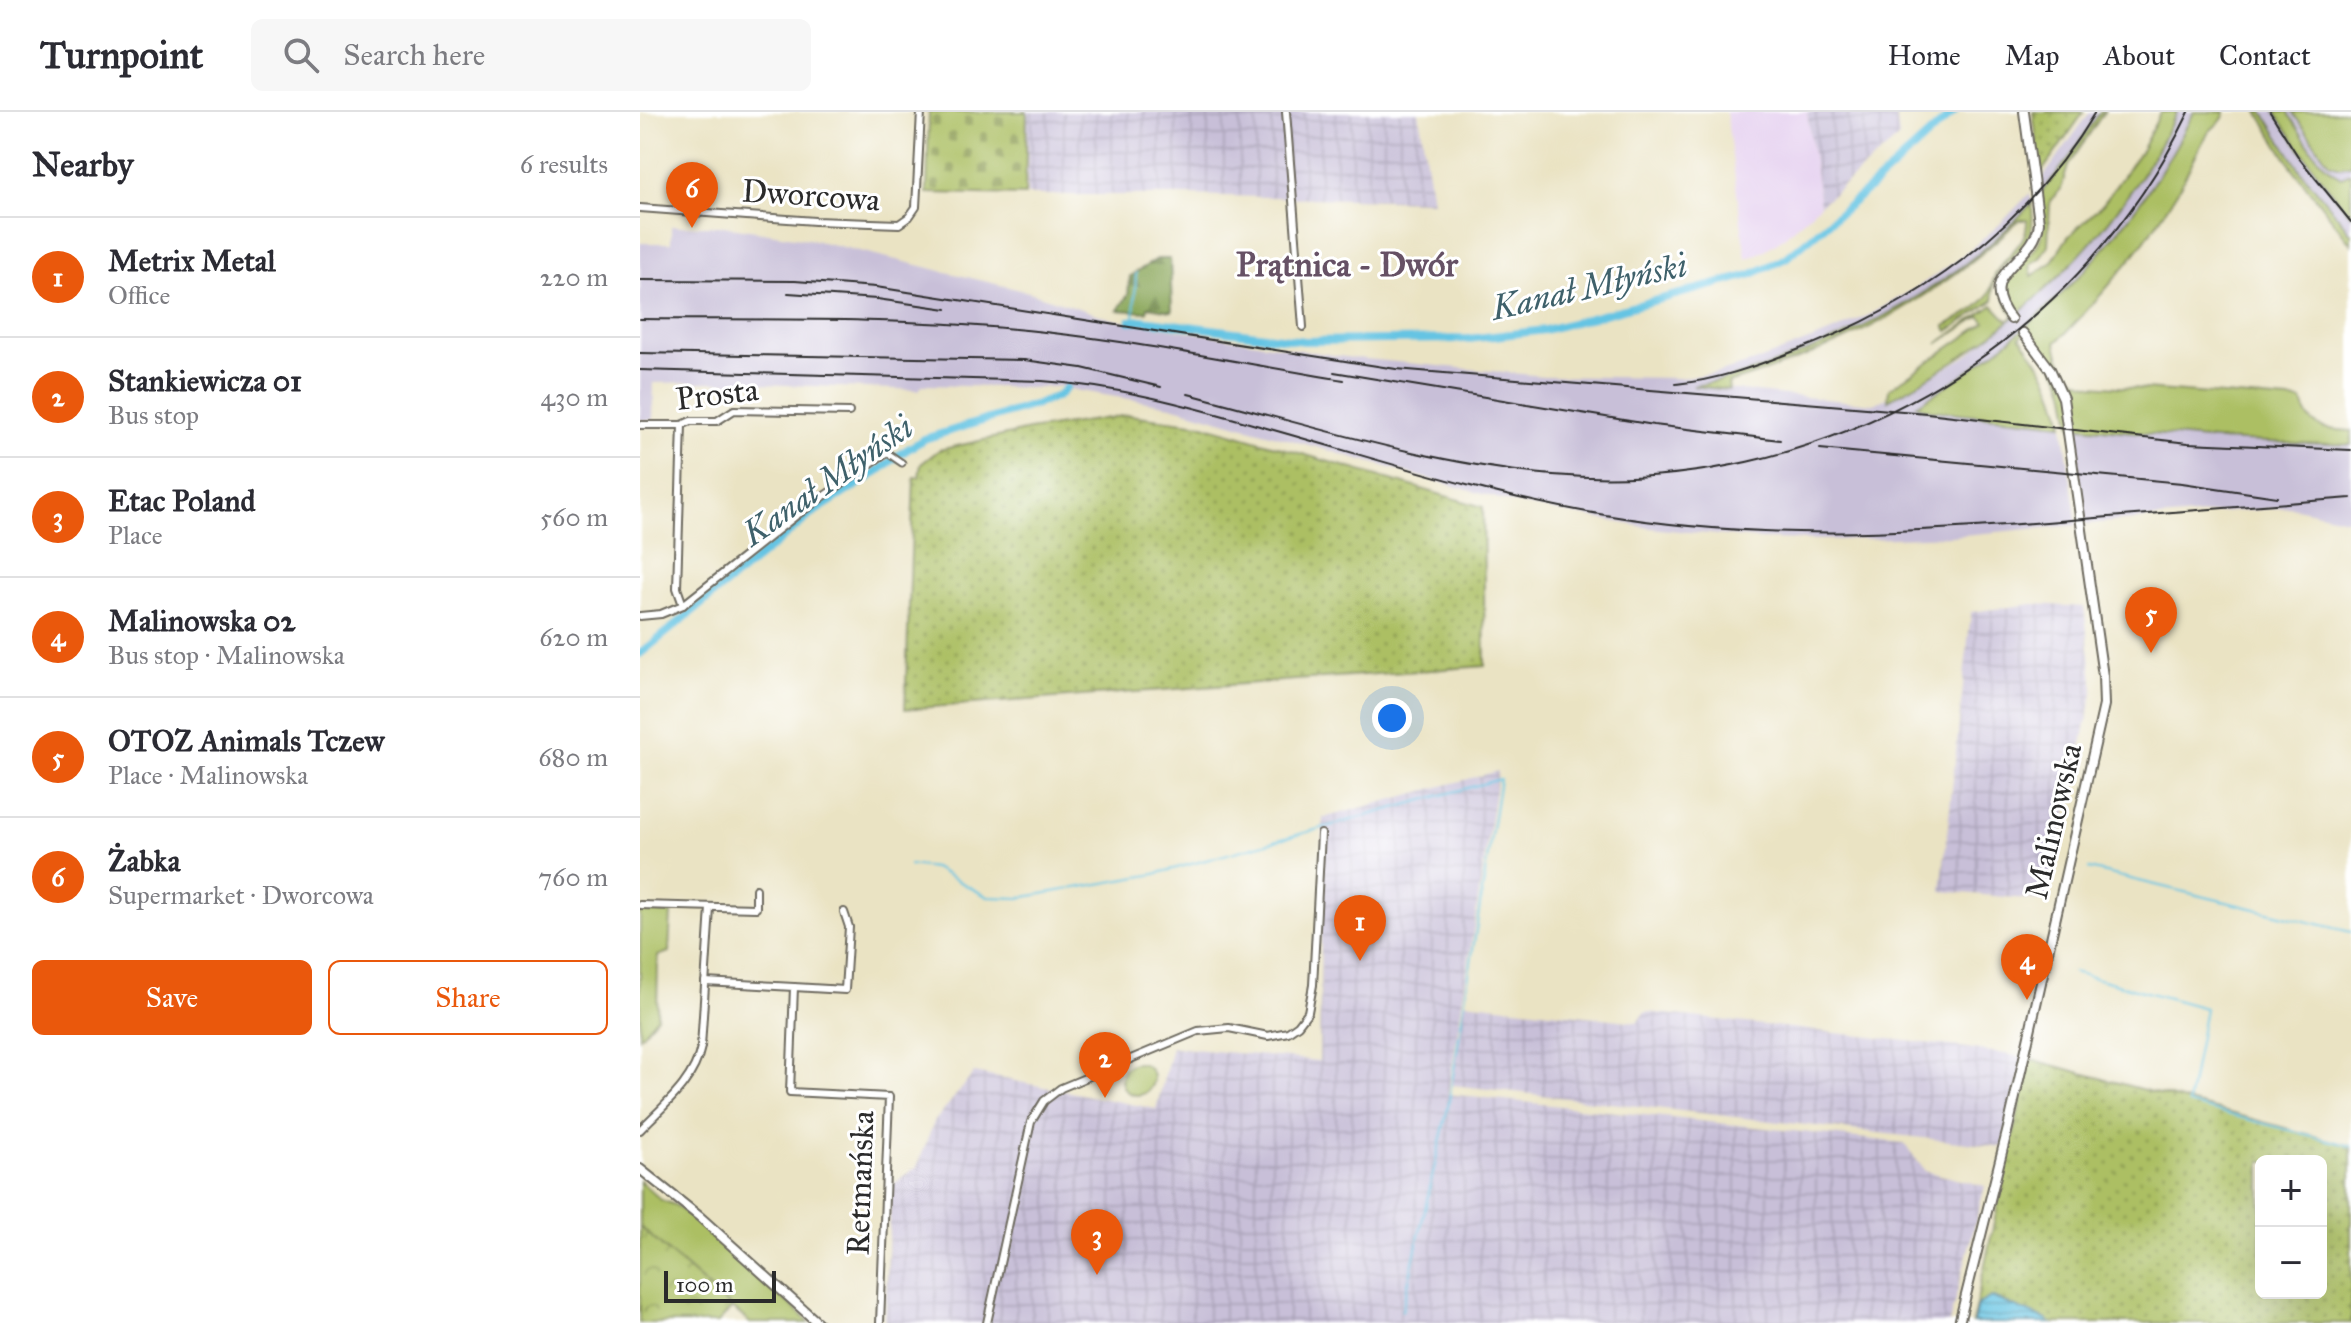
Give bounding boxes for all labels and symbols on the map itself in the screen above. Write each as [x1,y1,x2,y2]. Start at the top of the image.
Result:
pin: 6 [666,162,718,228]
street label: Dworcowa [741,171,882,220]
district label: Prątnica - Dwór [1236,244,1459,285]
water label: Kanał Młyński [1485,244,1691,329]
street label: Prosta [674,370,761,419]
water label: Kanał Młyński [732,406,921,556]
pin: 5 [2125,587,2177,653]
your location [1372,698,1412,738]
street label: Malinowska [2017,739,2090,903]
pin: 1 [1334,895,1386,961]
pin: 4 [2001,934,2053,1000]
pin: 2 [1079,1032,1131,1098]
street label: Retmańska [838,1110,883,1256]
pin: 3 [1071,1209,1123,1275]
scale bar [664,1267,776,1303]

